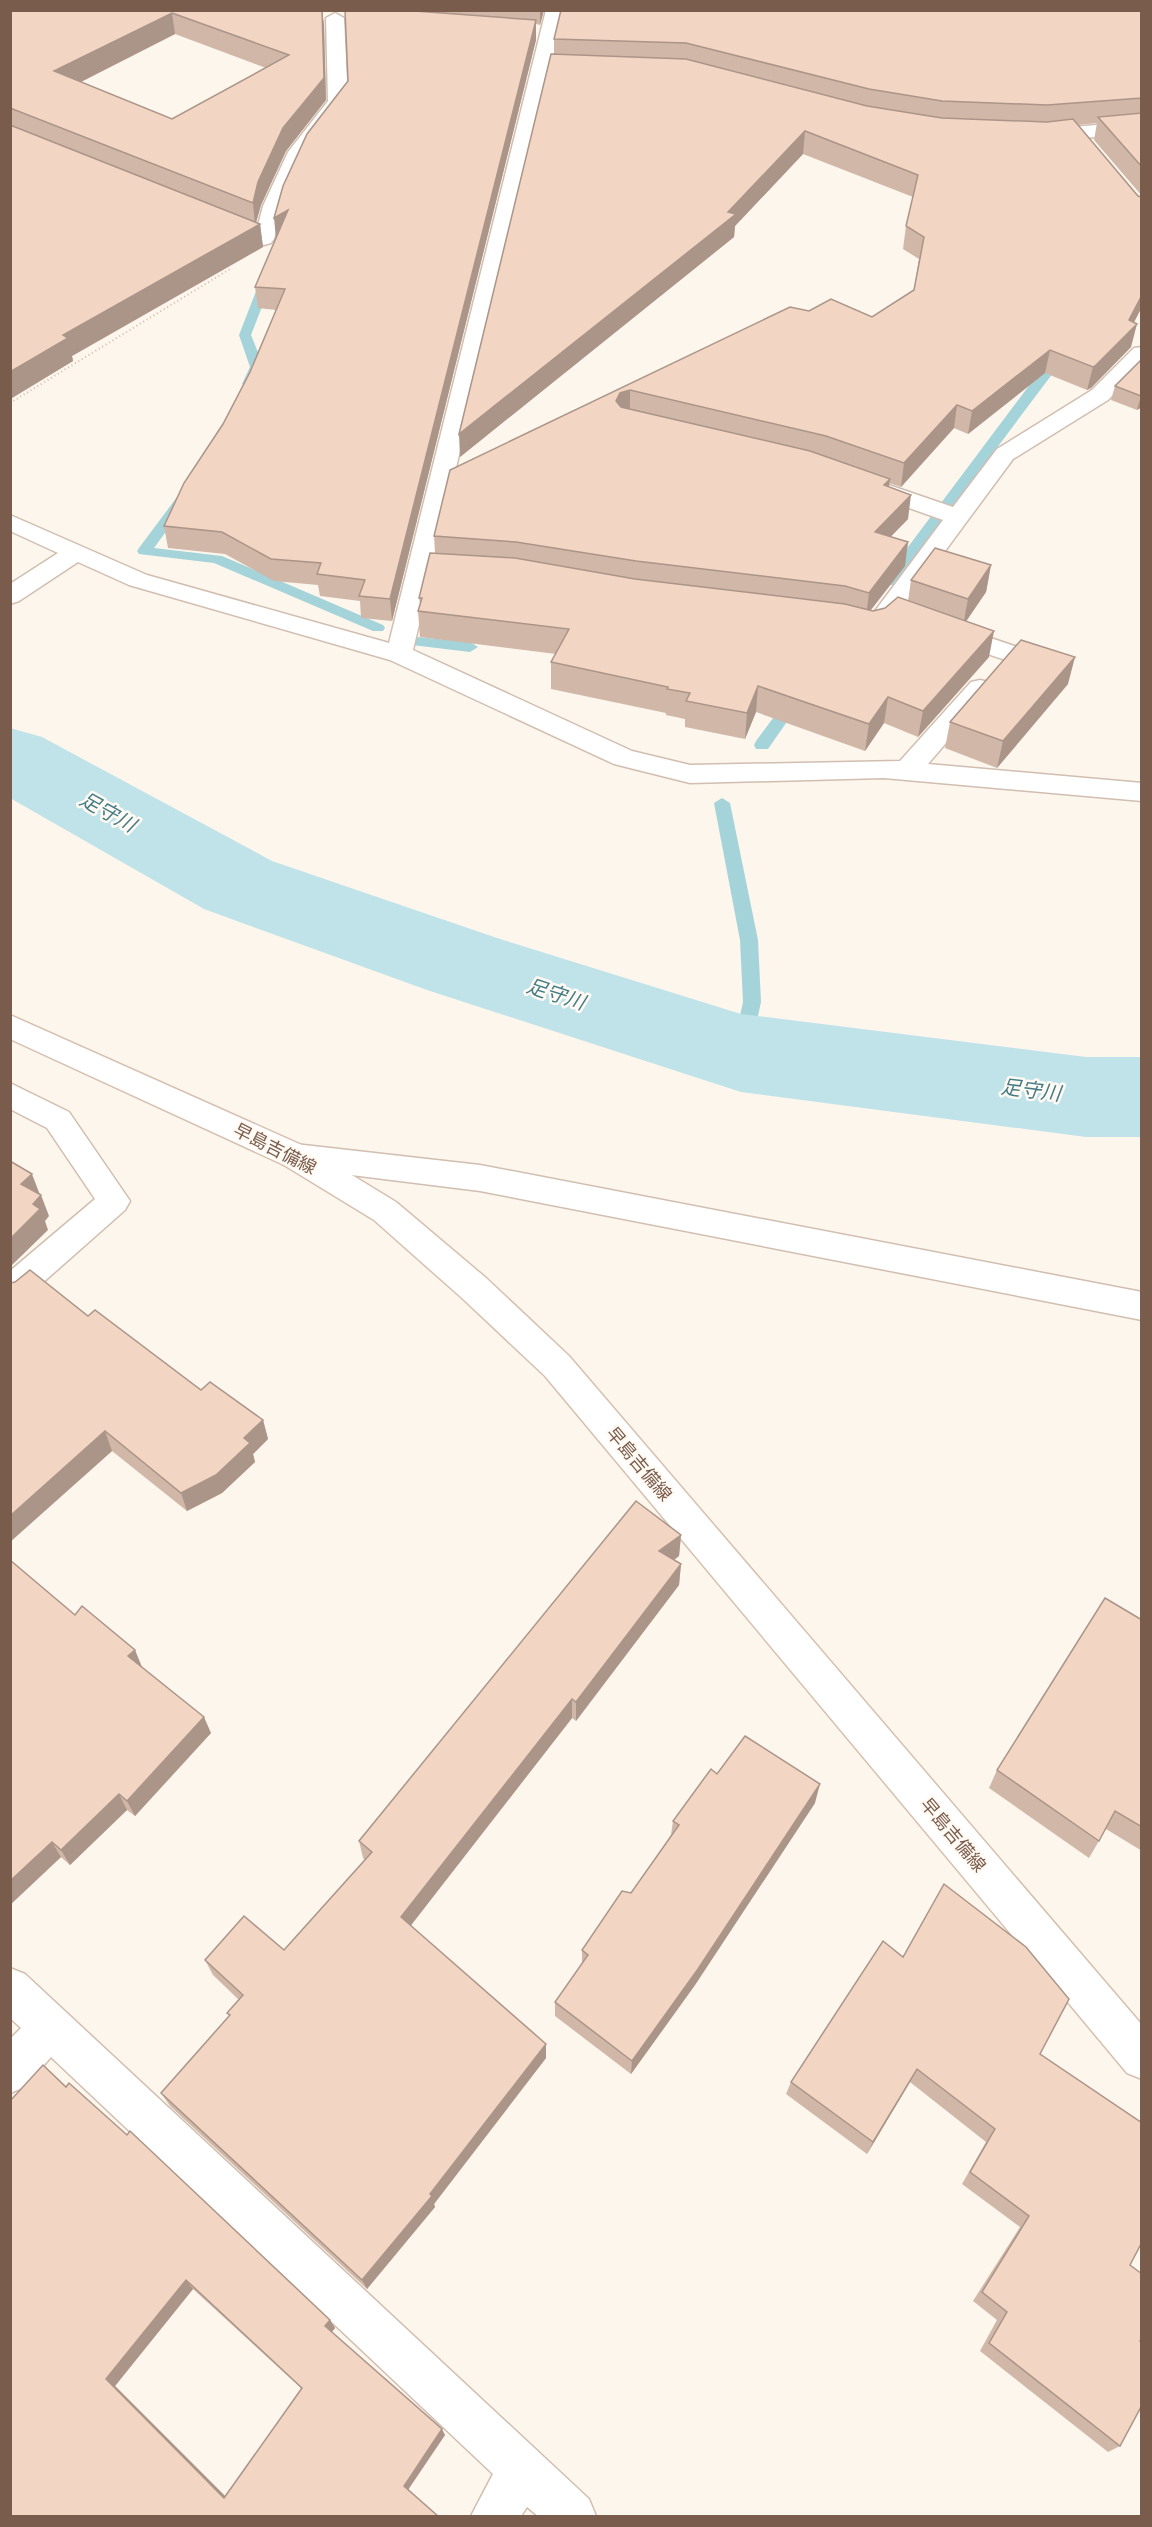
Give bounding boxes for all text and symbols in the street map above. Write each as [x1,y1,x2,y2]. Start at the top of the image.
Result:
water label: 足守川 [75,786,142,839]
water label: 足守川 [523,972,590,1016]
water label: 足守川 [1000,1073,1064,1107]
street label: 早島吉備線 [229,1118,321,1180]
street label: 早島吉備線 [601,1422,677,1506]
street label: 早島吉備線 [915,1793,991,1877]

